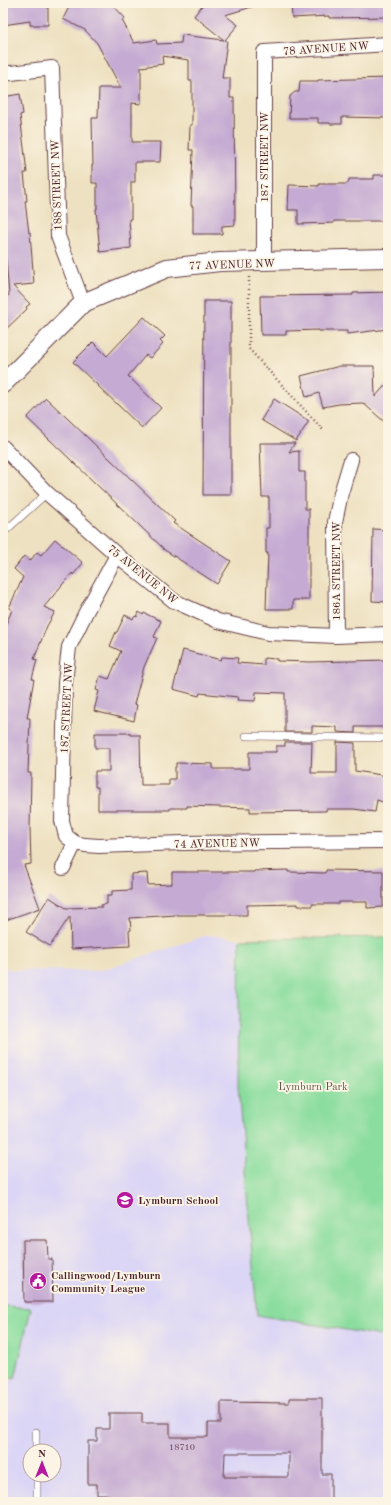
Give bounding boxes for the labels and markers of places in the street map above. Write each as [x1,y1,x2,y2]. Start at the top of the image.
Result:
school or university icon: Lymburn School [115,1190,135,1210]
place label: Lymburn School [138,1196,219,1207]
public building icon: Callingwood/Lymburn Community League [28,1271,48,1291]
place label: Callingwood/Lymburn Community League [51,1271,161,1295]

